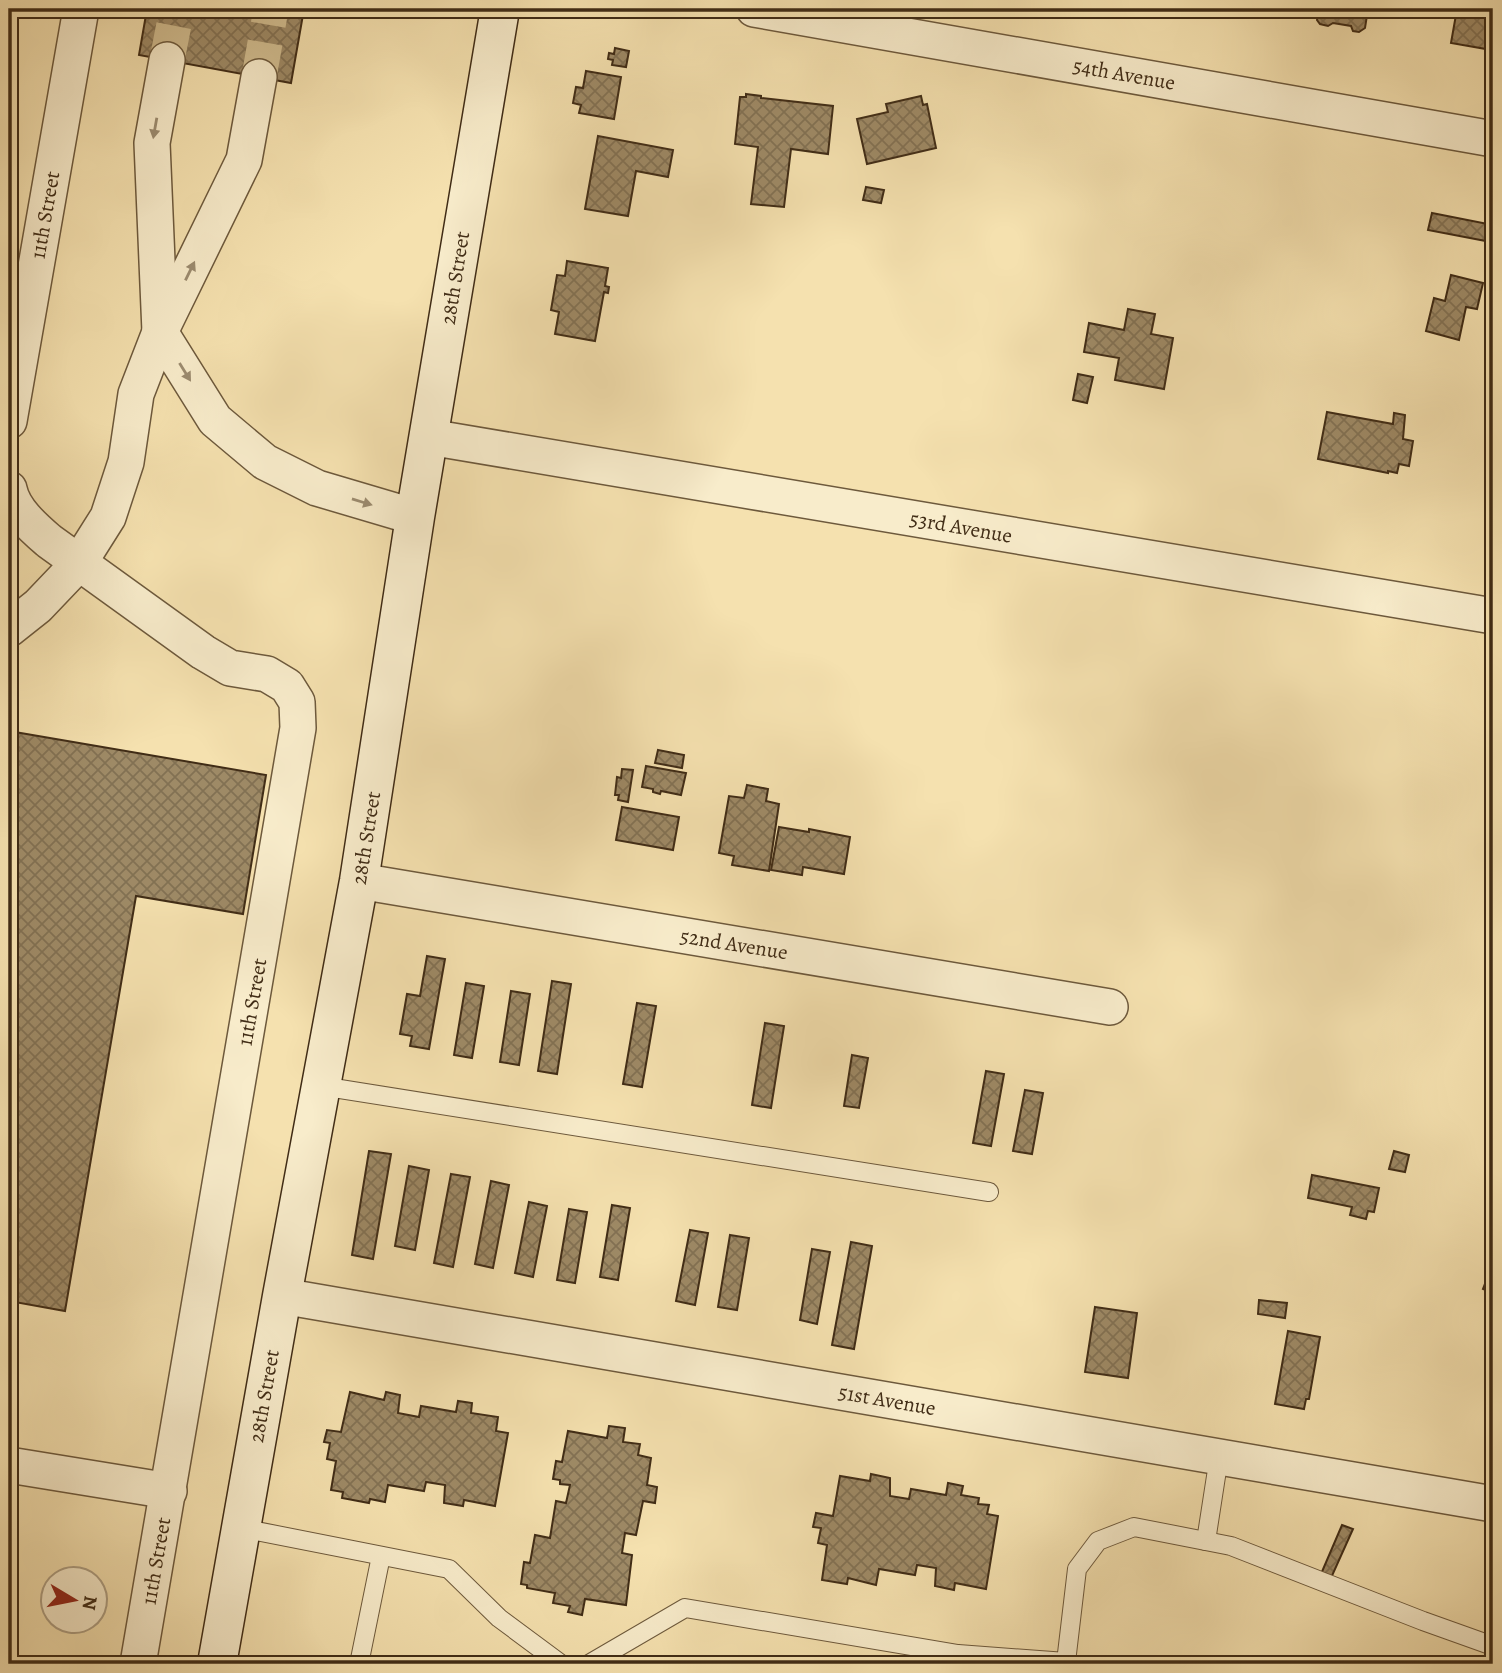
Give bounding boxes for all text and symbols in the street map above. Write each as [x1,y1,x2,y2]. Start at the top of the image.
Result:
street label: 54th Avenue [1071,51,1177,97]
one-way arrow [149,117,160,139]
street label: 11th Street [24,169,66,261]
street label: 28th Street [434,229,476,327]
one-way arrow [184,261,195,281]
one-way arrow [178,362,191,382]
one-way arrow [352,497,373,507]
street label: 53rd Avenue [908,504,1014,550]
street label: 28th Street [345,789,387,887]
street label: 52nd Avenue [678,922,790,966]
street label: 11th Street [231,956,273,1048]
street label: 28th Street [242,1347,286,1445]
street label: 51st Avenue [836,1378,938,1422]
street label: 11th Street [135,1515,177,1607]
north arrow [38,1564,108,1634]
text: N [76,1594,104,1612]

